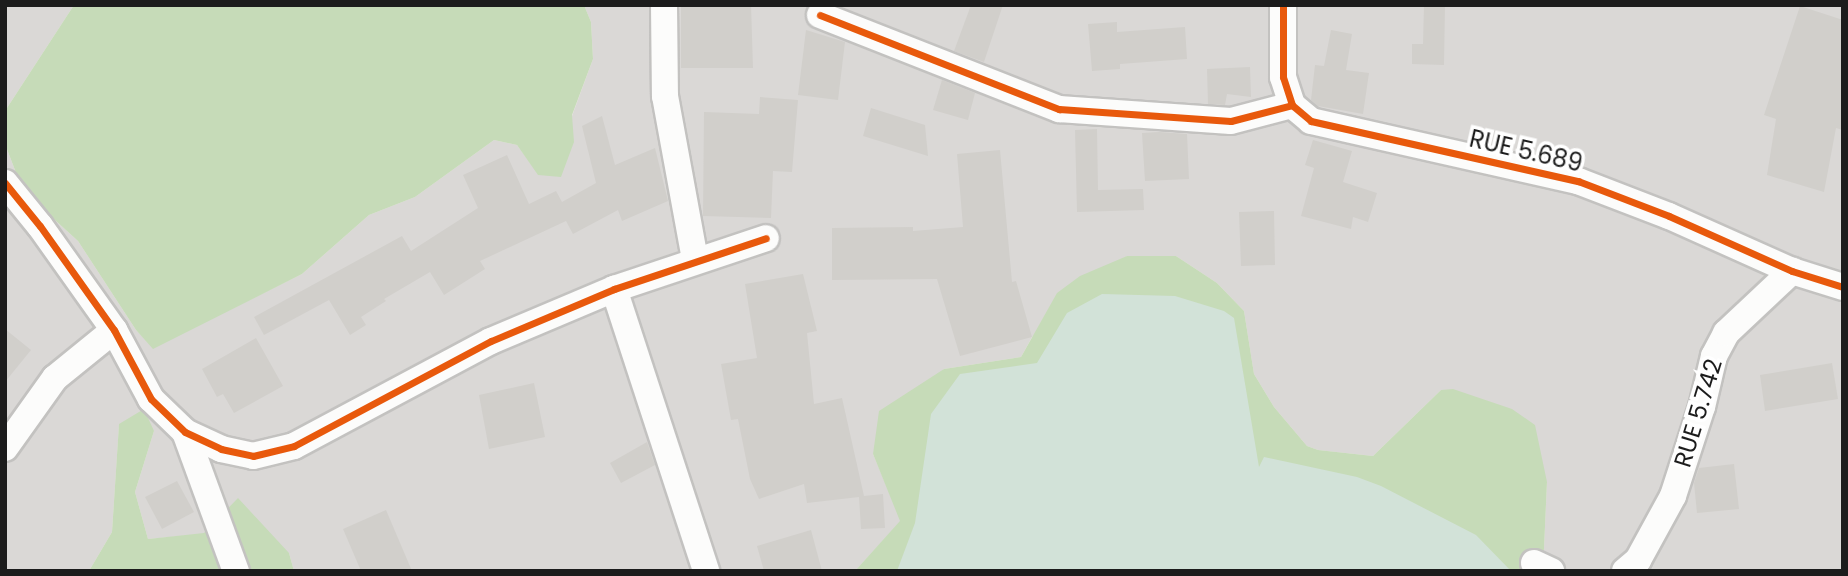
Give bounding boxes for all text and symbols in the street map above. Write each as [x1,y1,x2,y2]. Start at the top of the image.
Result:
street label: RUE 5.689 [1467,124,1585,178]
street label: RUE 5.742 [1668,355,1728,471]

